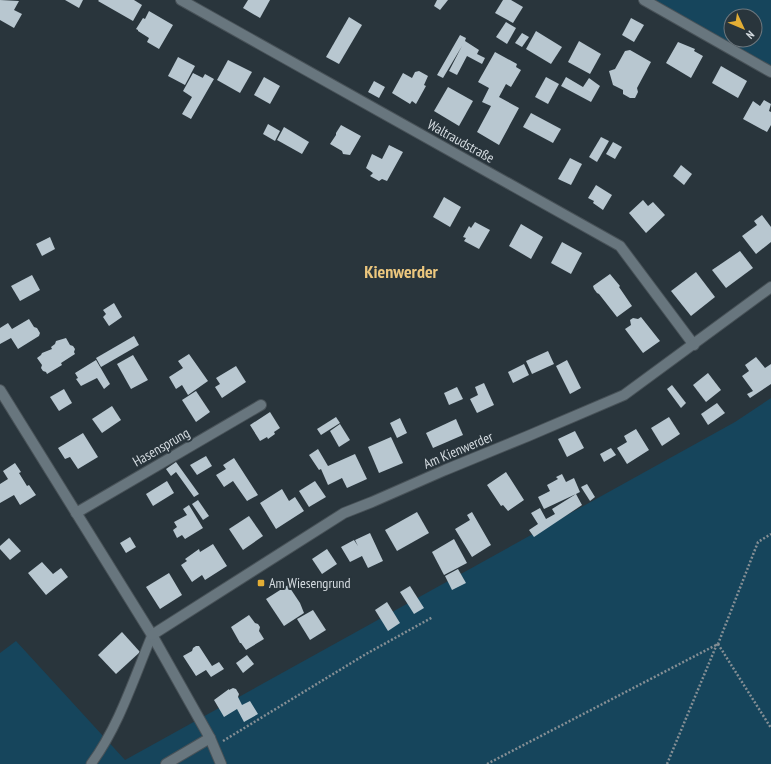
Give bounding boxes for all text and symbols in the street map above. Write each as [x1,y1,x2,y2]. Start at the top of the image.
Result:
north arrow [723,8,763,48]
text: N [743,28,757,42]
street label: Waltraudstraße [424,115,498,167]
district label: Kienwerder [364,260,439,283]
street label: Hasensprung [129,424,193,470]
street label: Am Kienwerder [420,427,496,473]
place label: Am Wiesengrund [269,574,351,592]
marker: Am Wiesengrund [256,578,266,588]

